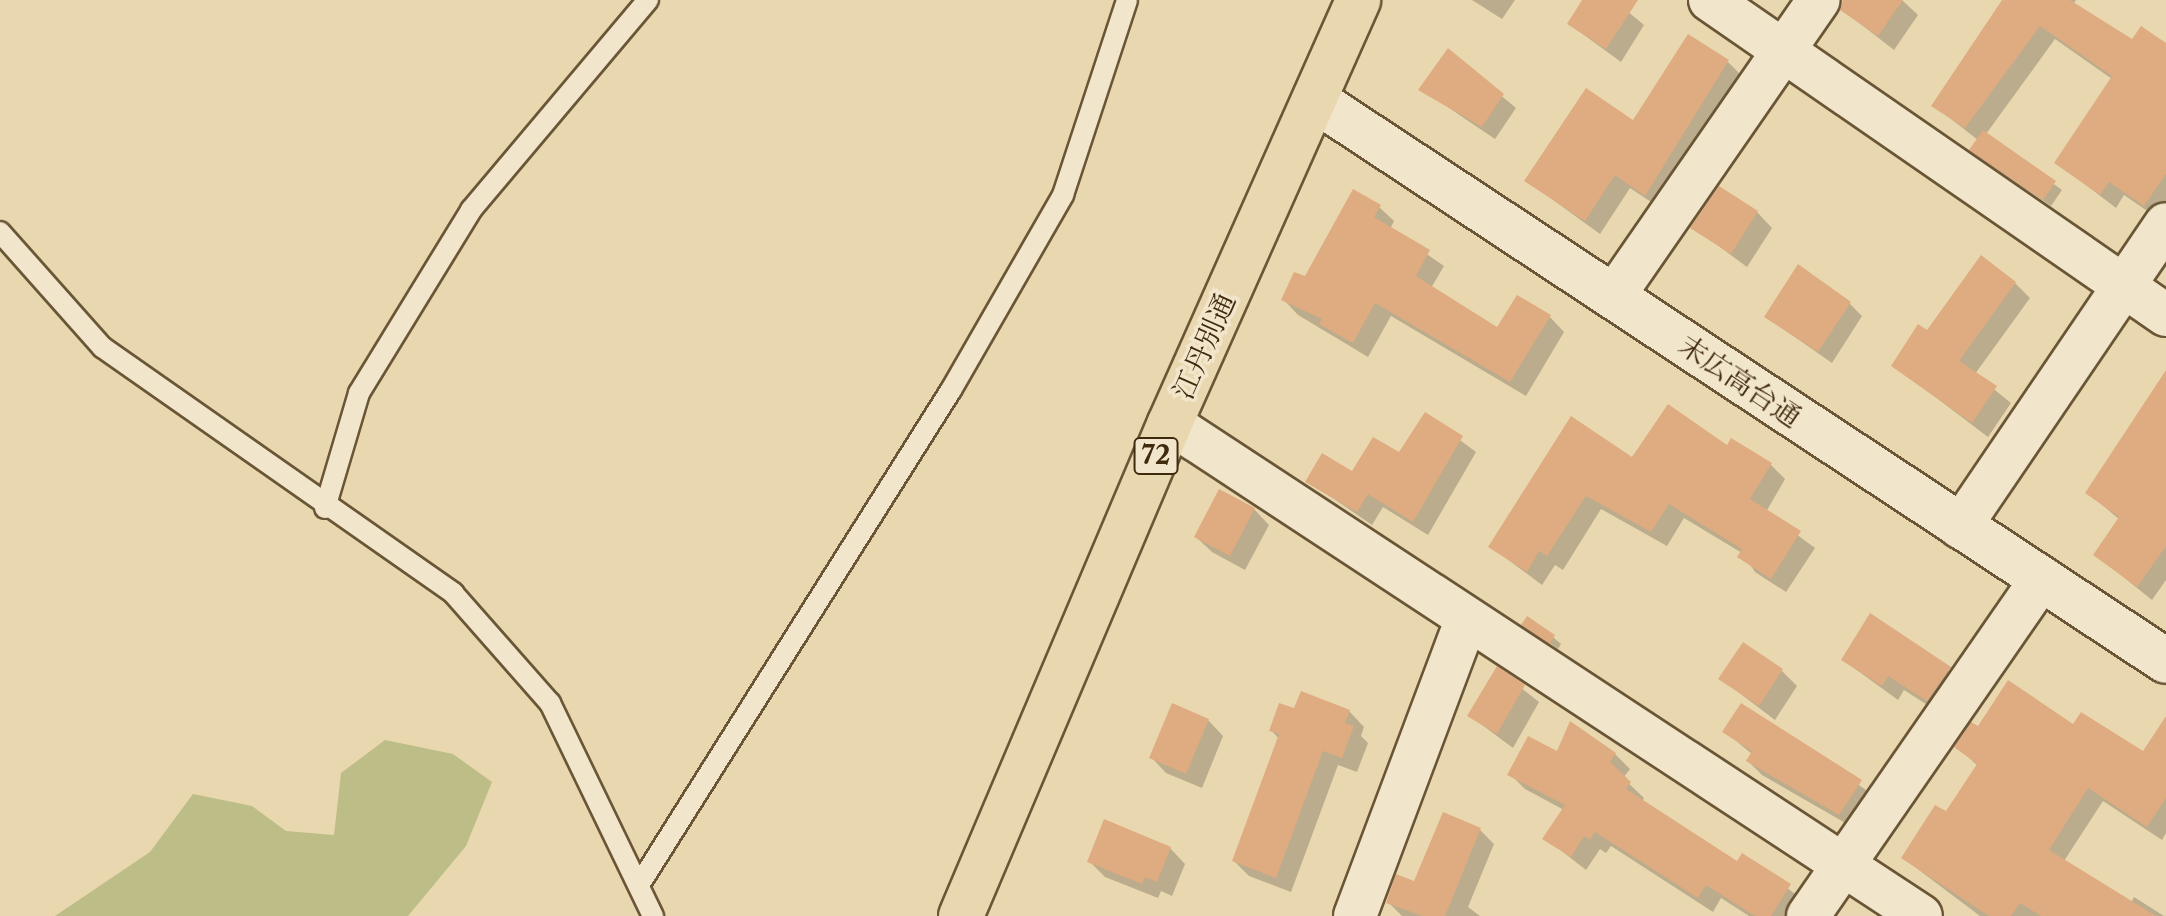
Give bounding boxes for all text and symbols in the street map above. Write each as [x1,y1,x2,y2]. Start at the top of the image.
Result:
street label: 江丹別通 [1166,288,1242,404]
street label: 末広高台通 [1673,328,1807,434]
road number: 72 [1132,434,1180,478]

